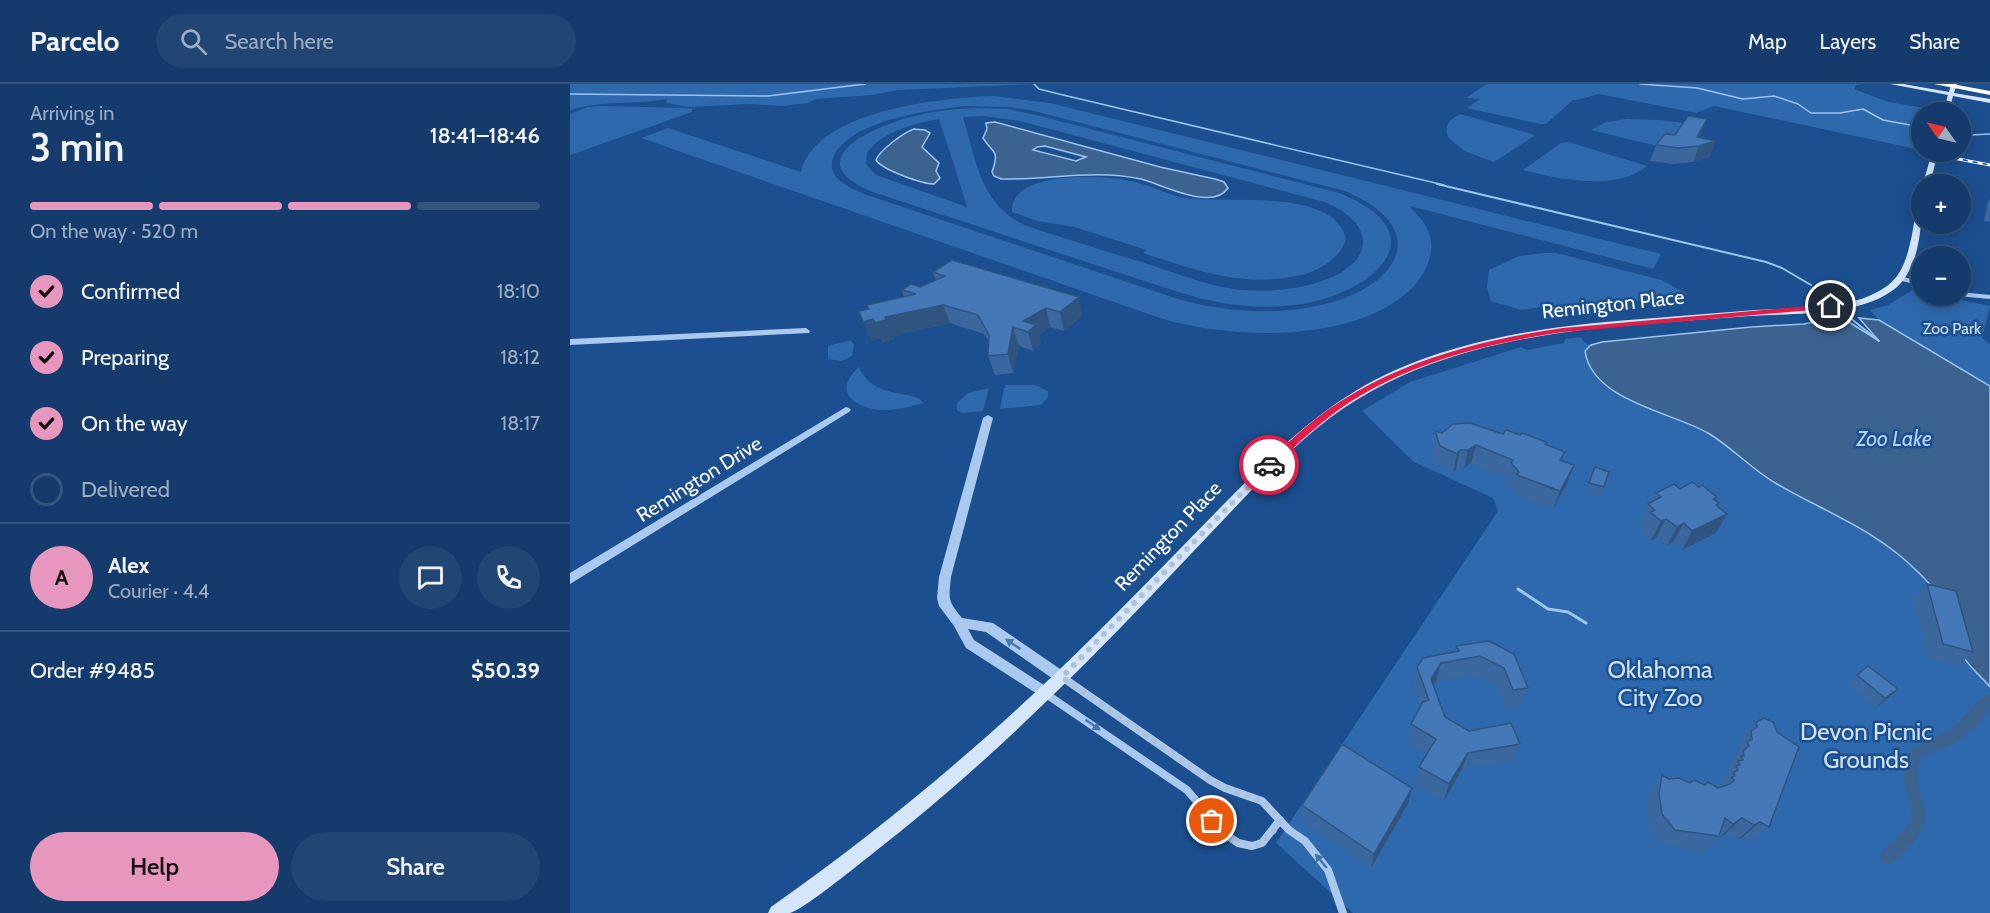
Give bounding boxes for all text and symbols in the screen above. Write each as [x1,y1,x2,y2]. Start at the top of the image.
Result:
search box [156,14,576,68]
text: Parcelo [30,24,120,58]
icon: search [177,25,210,58]
text: Search here [225,28,334,55]
text: Map [1748,29,1787,54]
text: Layers [1820,29,1876,54]
text: Share [1909,29,1960,54]
text: Arriving in [30,101,114,125]
north arrow [1911,102,1971,162]
map controls [1911,102,1971,306]
text: 18:41–18:46 [430,122,540,149]
text: 3 min [30,123,124,171]
button: + [1911,174,1971,234]
text: On the way · 520 m [30,219,198,243]
button: − [1911,246,1971,306]
icon: check [30,275,63,308]
text: Confirmed [81,278,180,305]
text: 18:10 [497,279,540,303]
pin [1805,280,1856,331]
street label: Remington Place [1541,285,1685,323]
icon: home [1814,289,1847,322]
park label: Zoo Park [1923,319,1982,338]
icon: check [30,341,63,374]
text: Preparing [81,344,169,371]
text: 18:12 [500,345,540,369]
icon: check [30,407,63,440]
text: On the way [81,410,188,437]
text: 18:17 [501,411,540,435]
water label: Zoo Lake [1855,426,1932,451]
street label: Remington Drive [632,431,766,527]
courier [1239,435,1299,495]
icon: car [1253,449,1286,482]
text: Delivered [81,476,170,503]
street label: Remington Place [1110,476,1226,596]
button: chat [399,546,462,609]
button: phone [477,546,540,609]
text: Alex [108,552,149,579]
text: A [55,564,68,591]
text: Courier · 4.4 [108,579,209,603]
one-way arrow [1005,638,1022,649]
park label: Oklahoma City Zoo [1607,655,1713,712]
text: Order #9485 [30,657,155,684]
text: $50.39 [471,657,540,684]
park label: Devon Picnic Grounds [1800,717,1932,774]
one-way arrow [1085,719,1101,731]
pin [1186,795,1237,846]
icon: bag [1195,804,1228,837]
button: Help [30,832,279,901]
button: Share [291,832,540,901]
one-way arrow [1315,853,1327,868]

